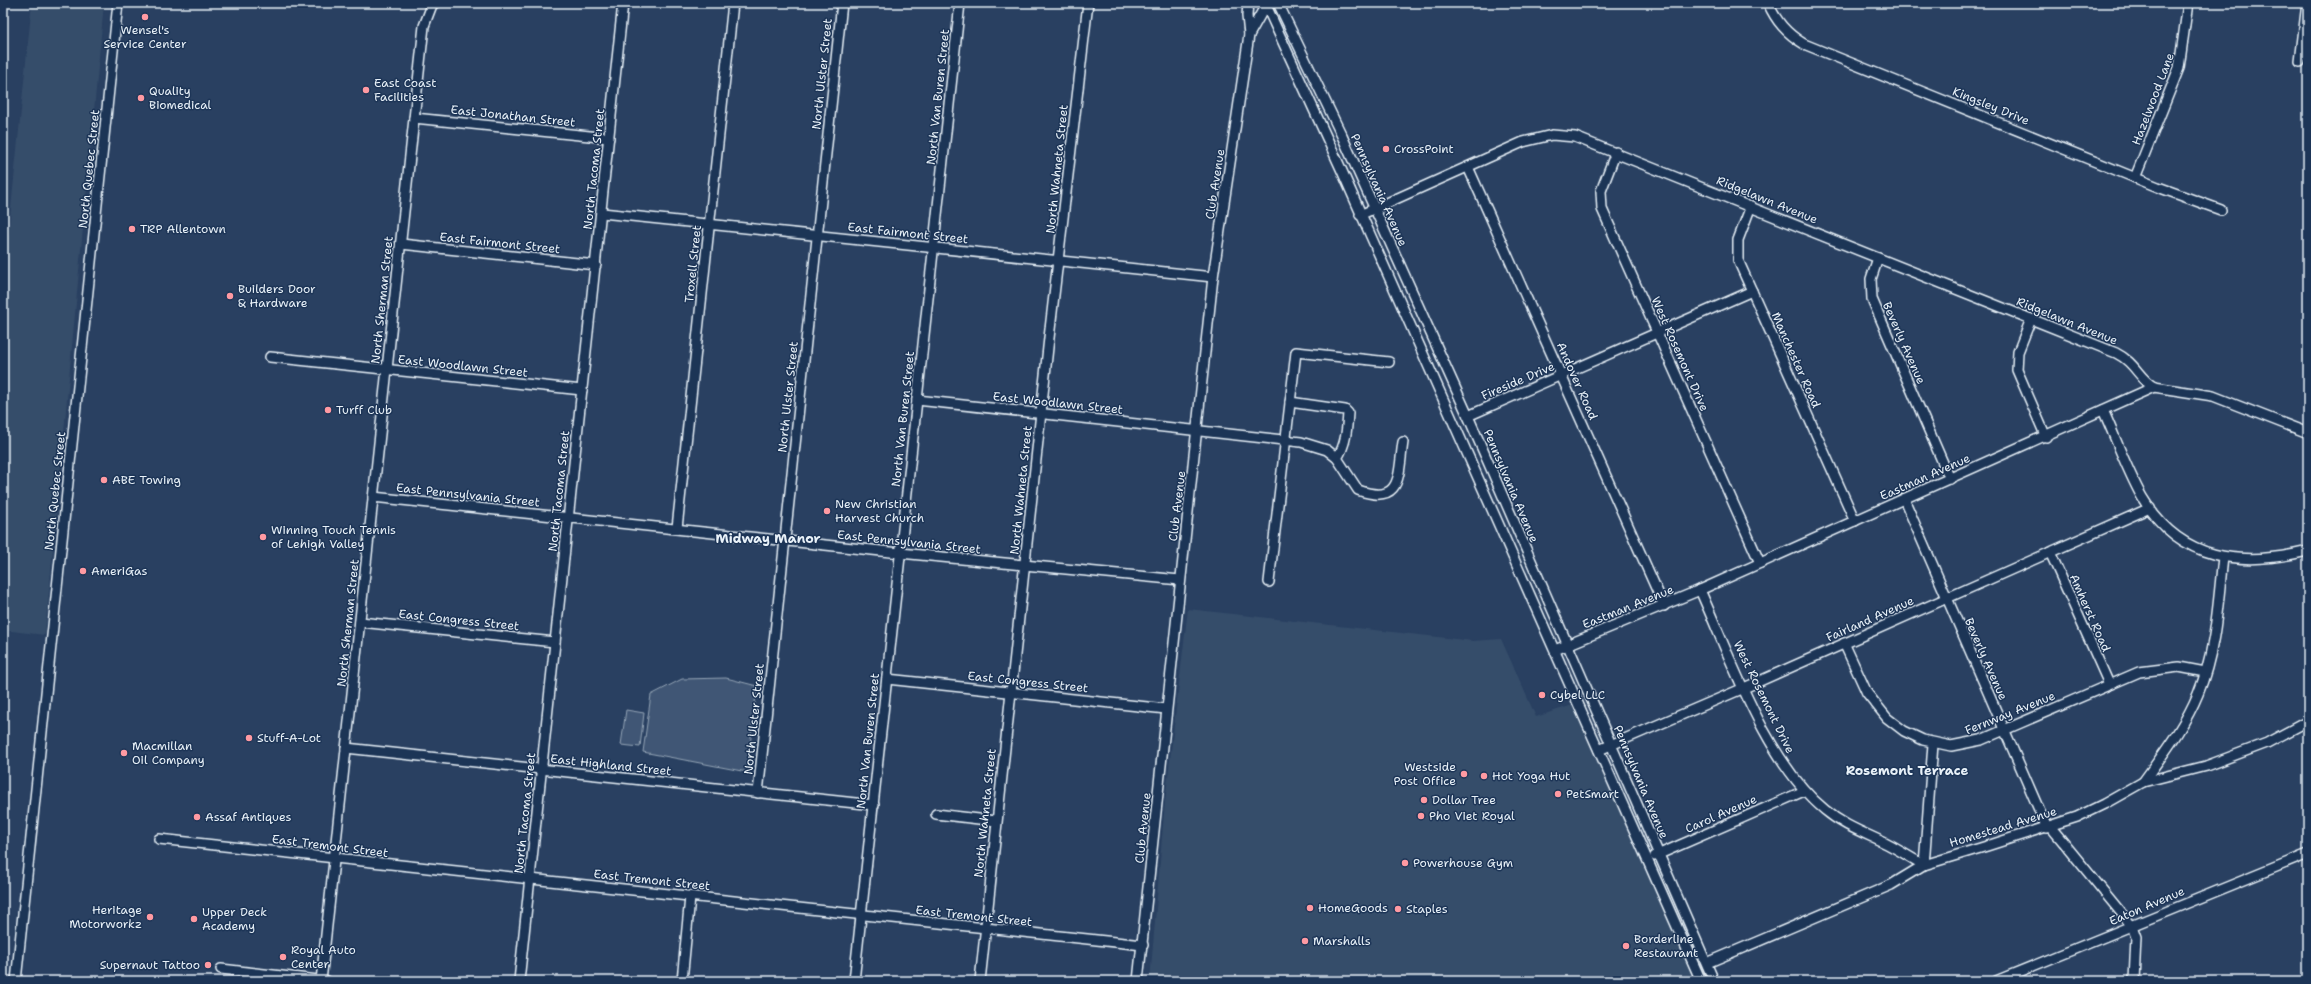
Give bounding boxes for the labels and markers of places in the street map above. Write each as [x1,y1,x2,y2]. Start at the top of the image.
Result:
marker: Wensel's Service Center [140,12,150,22]
place label: Wensel's Service Center [103,22,187,52]
place label: East Coast Facilities [374,75,436,105]
place label: Quality Biomedical [149,83,212,113]
marker: East Coast Facilities [361,85,371,95]
marker: Quality Biomedical [136,93,146,103]
place label: CrossPoint [1394,141,1454,157]
marker: CrossPoint [1381,144,1391,154]
place label: TRP Allentown [140,221,226,237]
marker: TRP Allentown [127,224,137,234]
place label: Builders Door & Hardware [238,281,316,311]
marker: Builders Door & Hardware [225,291,235,301]
place label: Turff Club [336,402,392,418]
marker: Turff Club [323,405,333,415]
place label: ABE Towing [112,472,181,488]
marker: ABE Towing [99,475,109,485]
place label: New Christian Harvest Church [835,496,924,526]
marker: New Christian Harvest Church [822,506,832,516]
place label: Winning Touch Tennis of Lehigh Valley [271,522,396,552]
marker: Winning Touch Tennis of Lehigh Valley [258,532,268,542]
place label: AmeriGas [91,563,148,579]
marker: AmeriGas [78,566,88,576]
place label: Cybel LLC [1550,687,1605,703]
marker: Cybel LLC [1537,690,1547,700]
place label: Stuff-A-Lot [257,730,321,746]
marker: Stuff-A-Lot [244,733,254,743]
place label: Macmillan Oil Company [132,738,205,768]
marker: Macmillan Oil Company [119,748,129,758]
place label: Westside Post Office [1393,759,1456,789]
place label: Hot Yoga Hut [1492,768,1570,784]
marker: Westside Post Office [1459,769,1469,779]
marker: Hot Yoga Hut [1479,771,1489,781]
place label: PetSmart [1566,786,1619,802]
marker: PetSmart [1553,789,1563,799]
place label: Dollar Tree [1432,792,1496,808]
marker: Dollar Tree [1419,795,1429,805]
place label: Pho Viet Royal [1429,808,1515,824]
place label: Assaf Antiques [205,809,292,825]
marker: Pho Viet Royal [1416,811,1426,821]
marker: Assaf Antiques [192,812,202,822]
place label: Powerhouse Gym [1413,855,1513,871]
marker: Powerhouse Gym [1400,858,1410,868]
place label: HomeGoods [1318,900,1388,916]
place label: Staples [1406,901,1448,917]
place label: Heritage Motorworkz [69,902,142,932]
marker: HomeGoods [1305,903,1315,913]
place label: Upper Deck Academy [202,904,267,934]
marker: Staples [1393,904,1403,914]
marker: Heritage Motorworkz [145,912,155,922]
marker: Upper Deck Academy [189,914,199,924]
place label: Borderline Restaurant [1634,931,1698,961]
place label: Marshalls [1313,933,1371,949]
marker: Marshalls [1300,936,1310,946]
marker: Borderline Restaurant [1621,941,1631,951]
place label: Royal Auto Center [291,942,356,972]
marker: Royal Auto Center [278,952,288,962]
place label: Supernaut Tattoo [100,957,200,973]
marker: Supernaut Tattoo [203,960,213,970]

